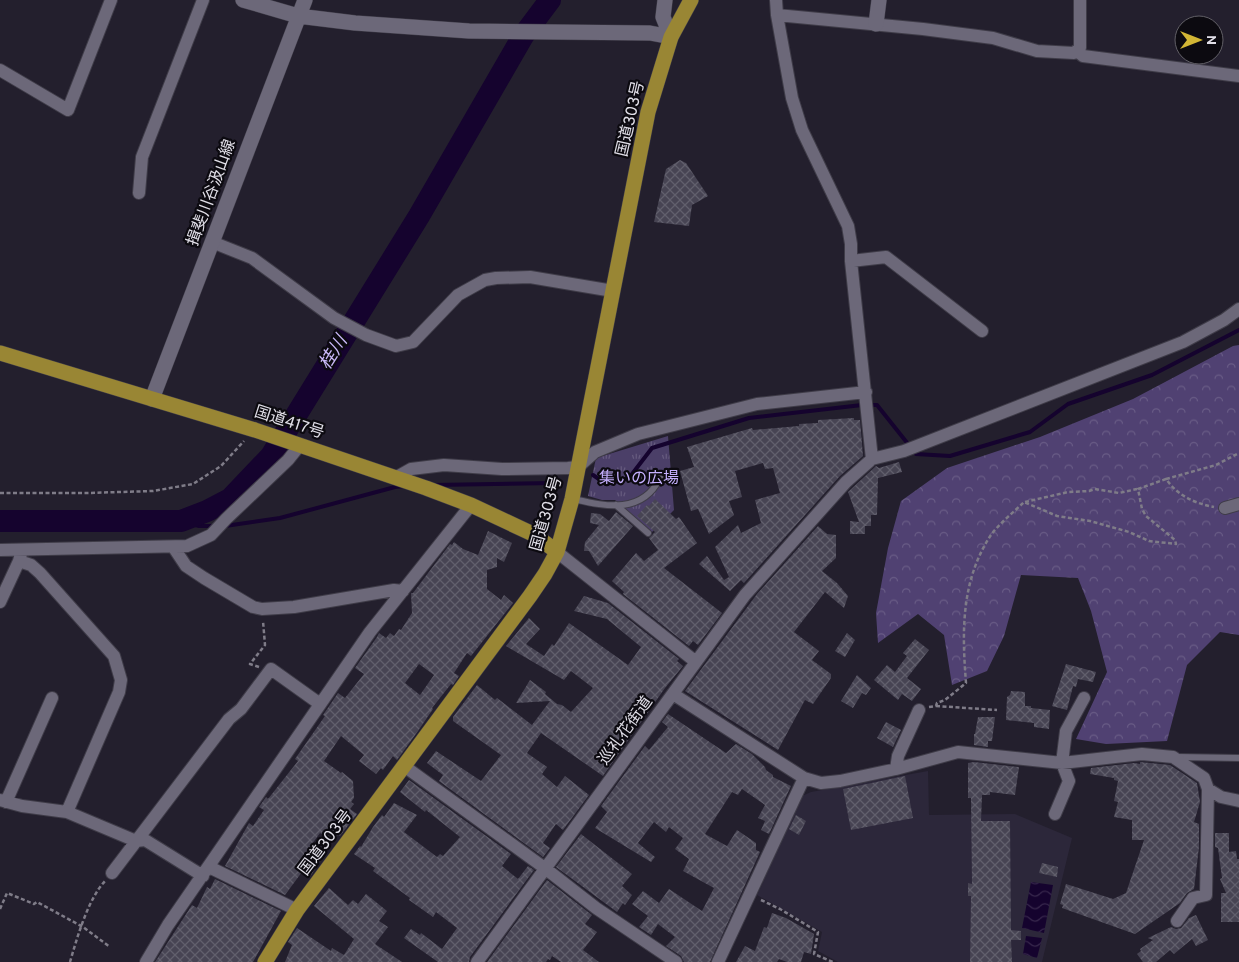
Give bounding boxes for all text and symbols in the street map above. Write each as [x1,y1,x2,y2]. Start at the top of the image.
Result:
north arrow [1174,15,1224,65]
text: N [1202,35,1219,45]
street label: 国道303号 [613,79,649,159]
street label: 揖斐川谷汲山線 [183,137,241,249]
water label: 桂川 [315,330,354,374]
street label: 国道417号 [252,402,326,444]
park label: 集いの広場 [599,469,679,489]
street label: 国道303号 [527,474,567,554]
street label: 巡礼花街道 [594,693,658,769]
street label: 国道303号 [295,806,357,880]

